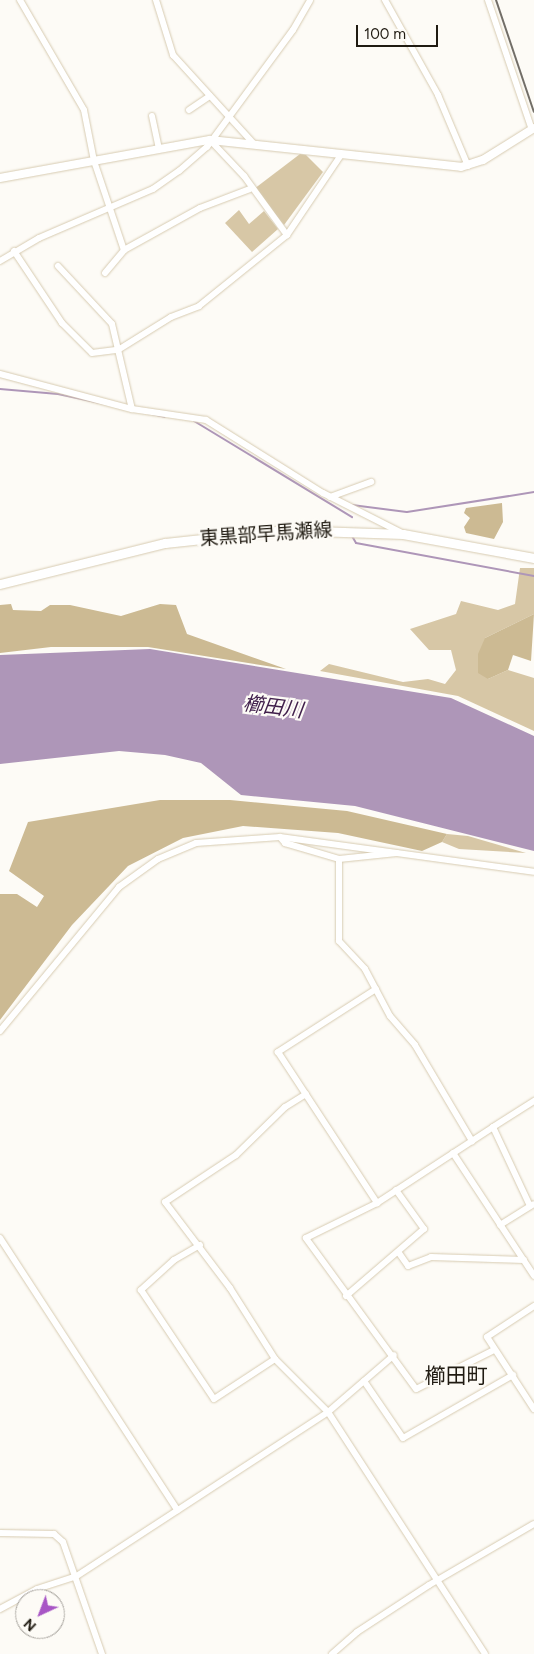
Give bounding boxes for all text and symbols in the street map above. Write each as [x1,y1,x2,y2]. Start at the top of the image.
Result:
scale bar [359,15,442,47]
text: 100 m [364,25,406,43]
street label: 東黒部早馬瀬線 [199,518,333,550]
water label: 櫛田川 [242,691,304,723]
district label: 櫛田町 [425,1363,487,1389]
north arrow [15,1589,65,1639]
text: N [20,1615,40,1635]

